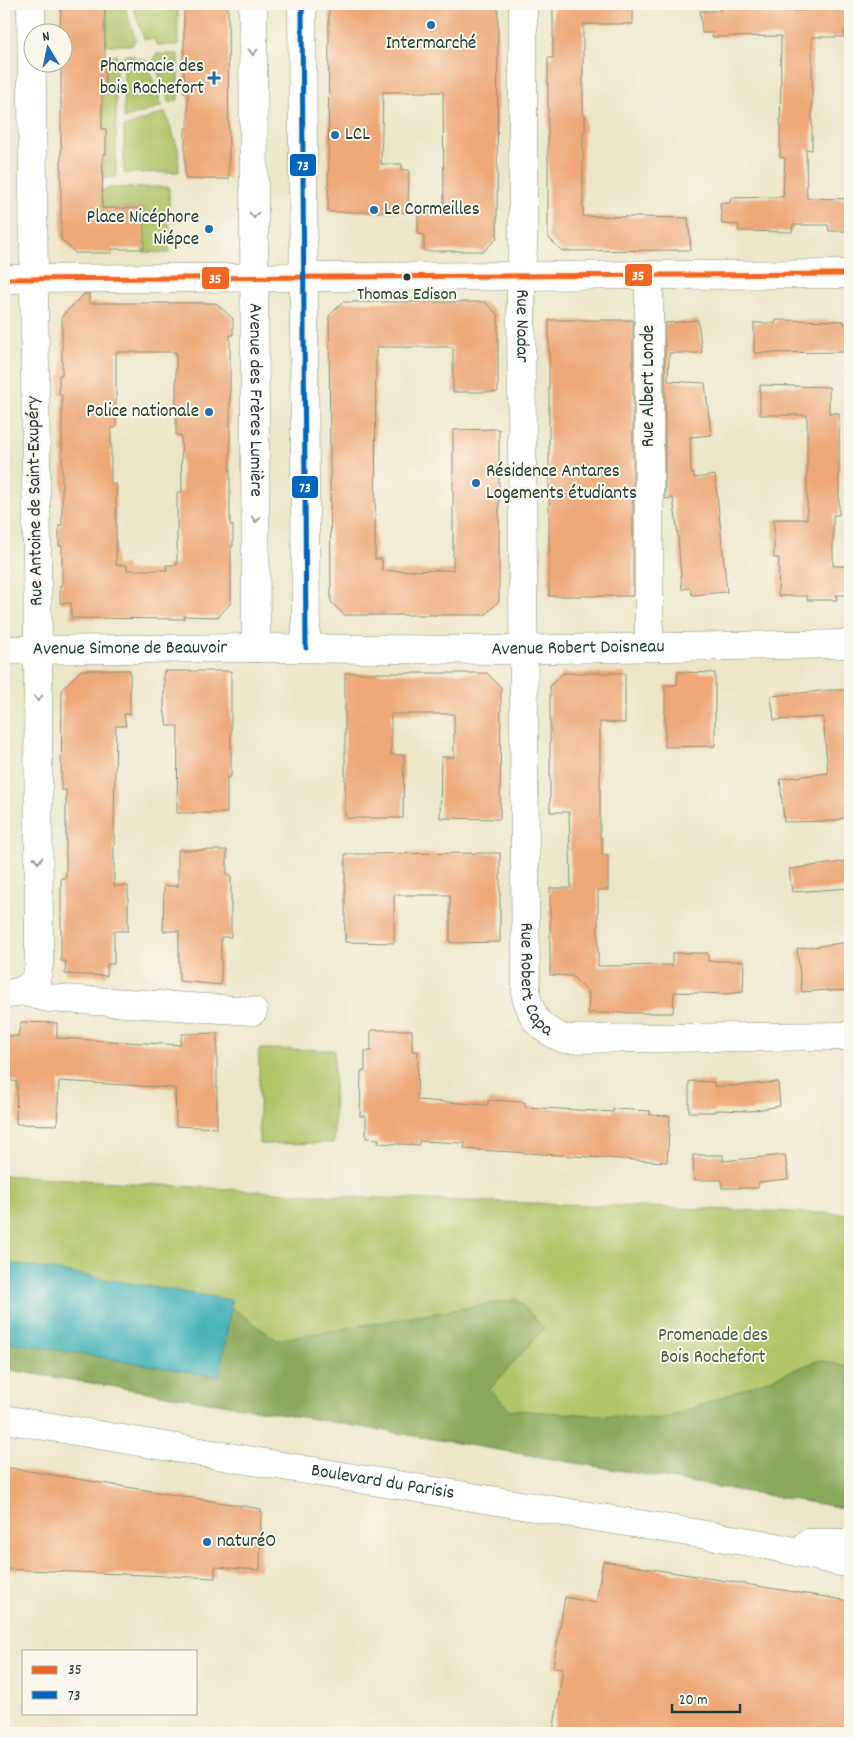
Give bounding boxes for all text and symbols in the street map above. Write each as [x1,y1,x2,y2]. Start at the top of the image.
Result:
marker: Intermarché [425,19,437,31]
north arrow [22,22,72,72]
text: N [41,27,51,48]
place label: Intermarché [386,31,476,58]
one-way arrow [248,49,258,57]
place label: Pharmacie des bois Rochefort [100,54,204,103]
marker: Pharmacie des bois Rochefort [208,72,220,84]
place label: LCL [345,122,370,149]
marker: LCL [329,129,341,141]
line badge: 73 [289,153,317,177]
text: 73 [297,157,309,177]
place label: Le Cormeilles [384,197,480,224]
marker: Le Cormeilles [368,204,380,216]
place label: Place Nicéphore Niépce [87,205,199,254]
one-way arrow [249,212,259,219]
marker: Place Nicéphore Niépce [203,223,215,235]
line badge: 35 [624,263,653,287]
line badge: 35 [201,266,230,290]
text: 35 [632,267,645,287]
text: 35 [209,270,222,290]
marker: Thomas Edison [402,272,412,282]
place label: Thomas Edison [357,283,457,308]
street label: Rue Nadar [508,289,535,363]
street label: Avenue des Frères Lumière [241,303,269,497]
street label: Rue Albert Londe [636,325,663,447]
street label: Rue Antoine de Saint-Exupéry [21,395,51,606]
place label: Police nationale [86,399,199,426]
marker: Police nationale [203,406,215,418]
place label: Résidence Antares Logements étudiants [486,459,637,508]
line badge: 73 [291,475,319,499]
marker: Résidence Antares Logements étudiants [470,477,482,489]
text: 73 [299,479,311,499]
one-way arrow [251,515,261,523]
street label: Avenue Robert Doisneau [491,634,665,664]
street label: Avenue Simone de Beauvoir [33,635,227,663]
one-way arrow [33,694,43,702]
one-way arrow [33,857,43,865]
street label: Rue Robert Capa [512,922,559,1044]
park label: Promenade des Bois Rochefort [658,1323,768,1372]
street label: Boulevard du Parisis [309,1458,456,1507]
place label: naturéO [217,1529,276,1556]
marker: naturéO [201,1536,213,1548]
legend [22,1650,198,1714]
text: 35 [68,1660,82,1682]
scale bar [672,1682,739,1714]
text: 73 [68,1686,80,1708]
text: 20 m [679,1690,707,1712]

